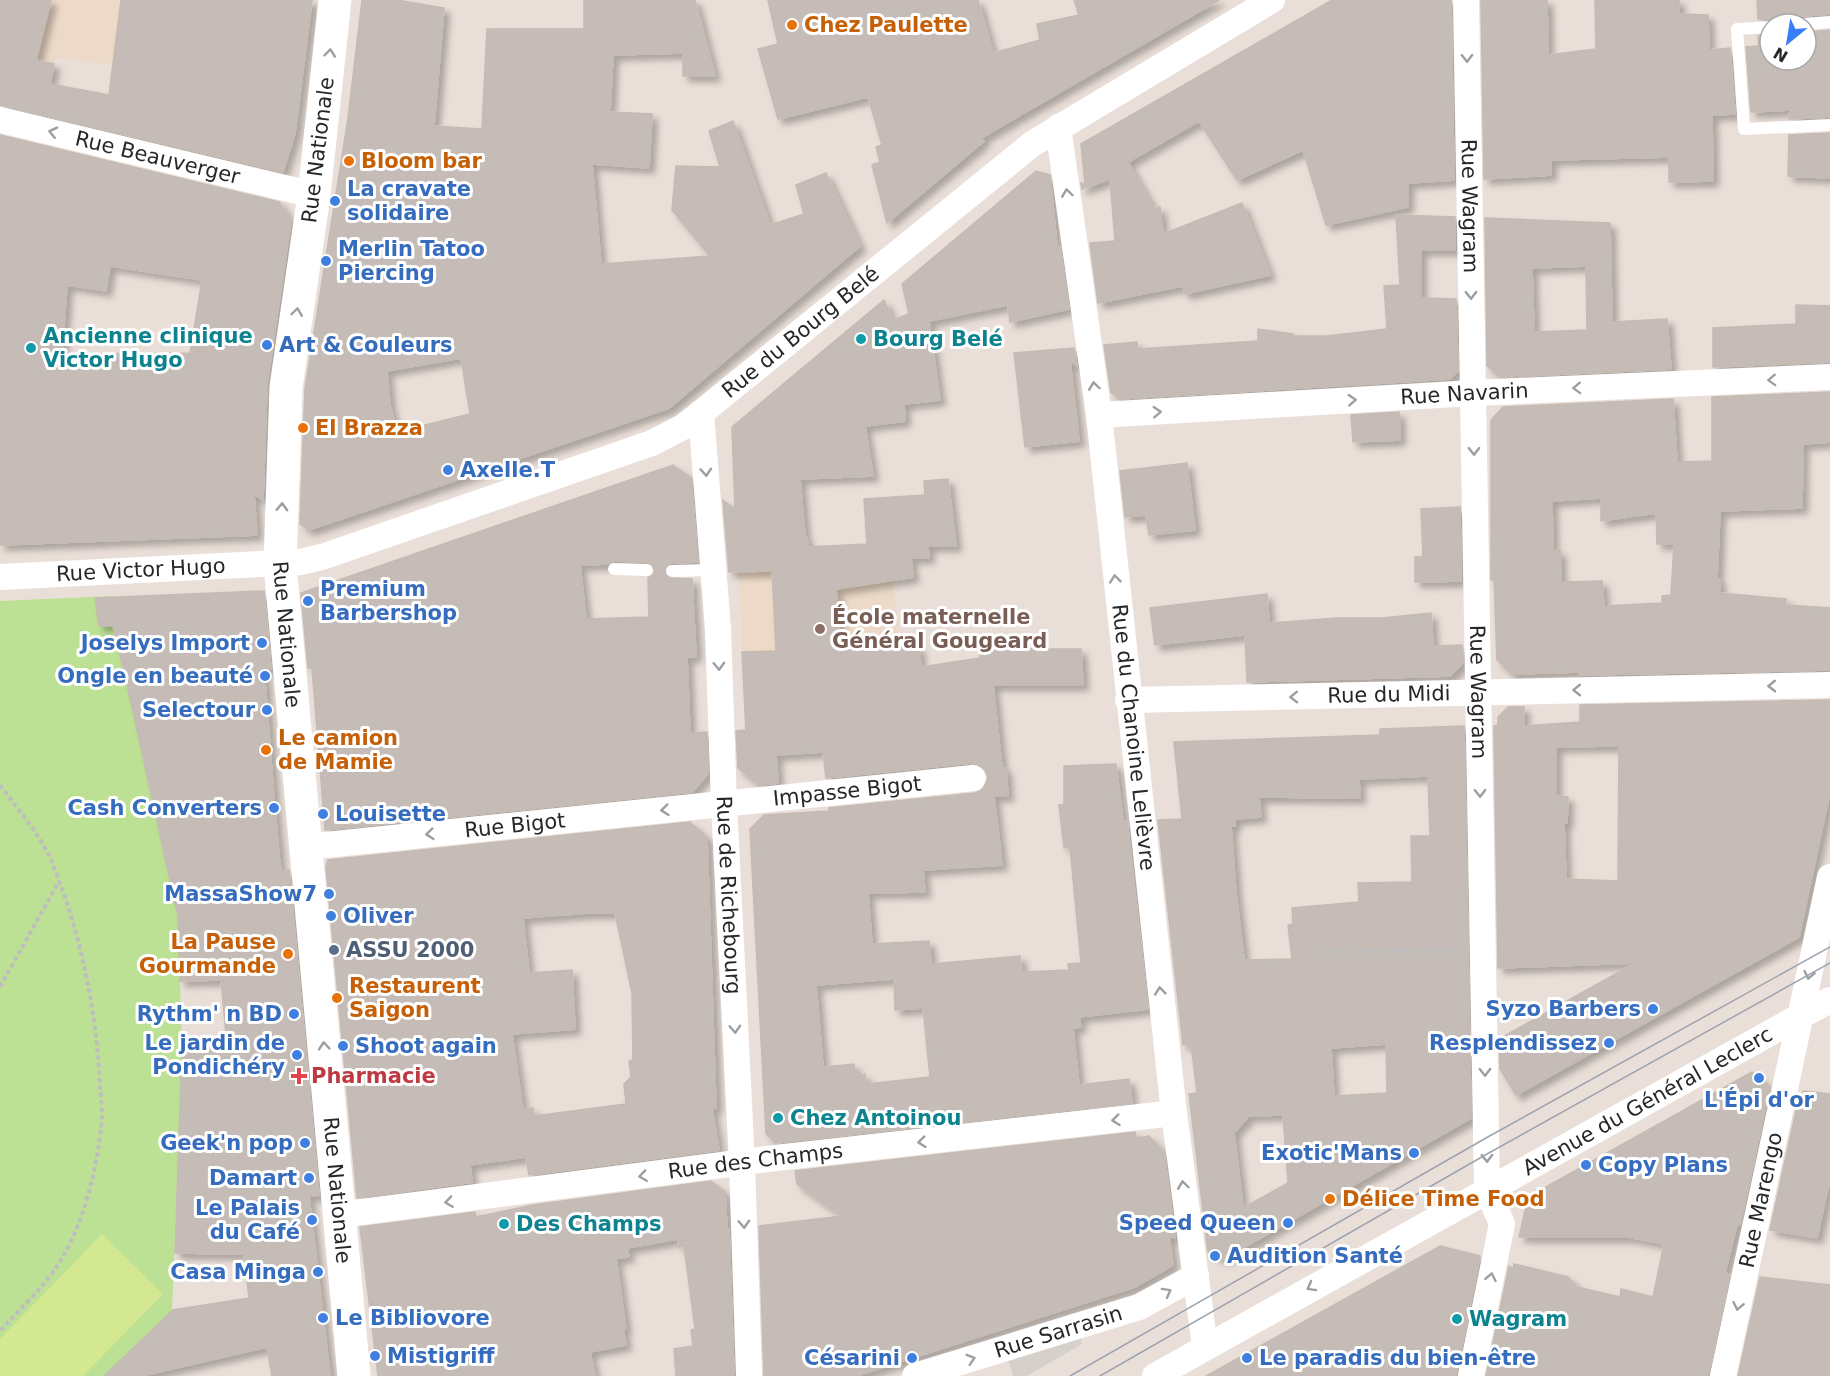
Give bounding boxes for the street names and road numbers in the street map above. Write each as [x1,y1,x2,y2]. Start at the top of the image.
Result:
street label: Rue Nationale [297,76,339,224]
street label: Rue Beauverger [73,126,243,189]
street label: Rue Wagram [1456,139,1483,273]
street label: Rue du Bourg Belé [717,261,884,403]
street label: Rue Navarin [1400,379,1529,409]
street label: Rue Victor Hugo [56,554,226,586]
street label: Rue Nationale [268,560,305,709]
street label: Rue du Chanoine Lelièvre [1107,603,1160,872]
street label: Rue Wagram [1465,625,1491,759]
street label: Rue du Midi [1327,681,1451,708]
street label: Impasse Bigot [772,771,923,811]
street label: Rue de Richebourg [712,795,746,995]
street label: Rue Bigot [463,808,566,843]
street label: Avenue du Général Leclerc [1519,1022,1776,1180]
street label: Rue Nationale [318,1116,356,1264]
street label: Rue Marengo [1735,1130,1787,1270]
street label: Rue des Champs [667,1138,844,1184]
street label: Rue Sarrasin [991,1301,1125,1363]

